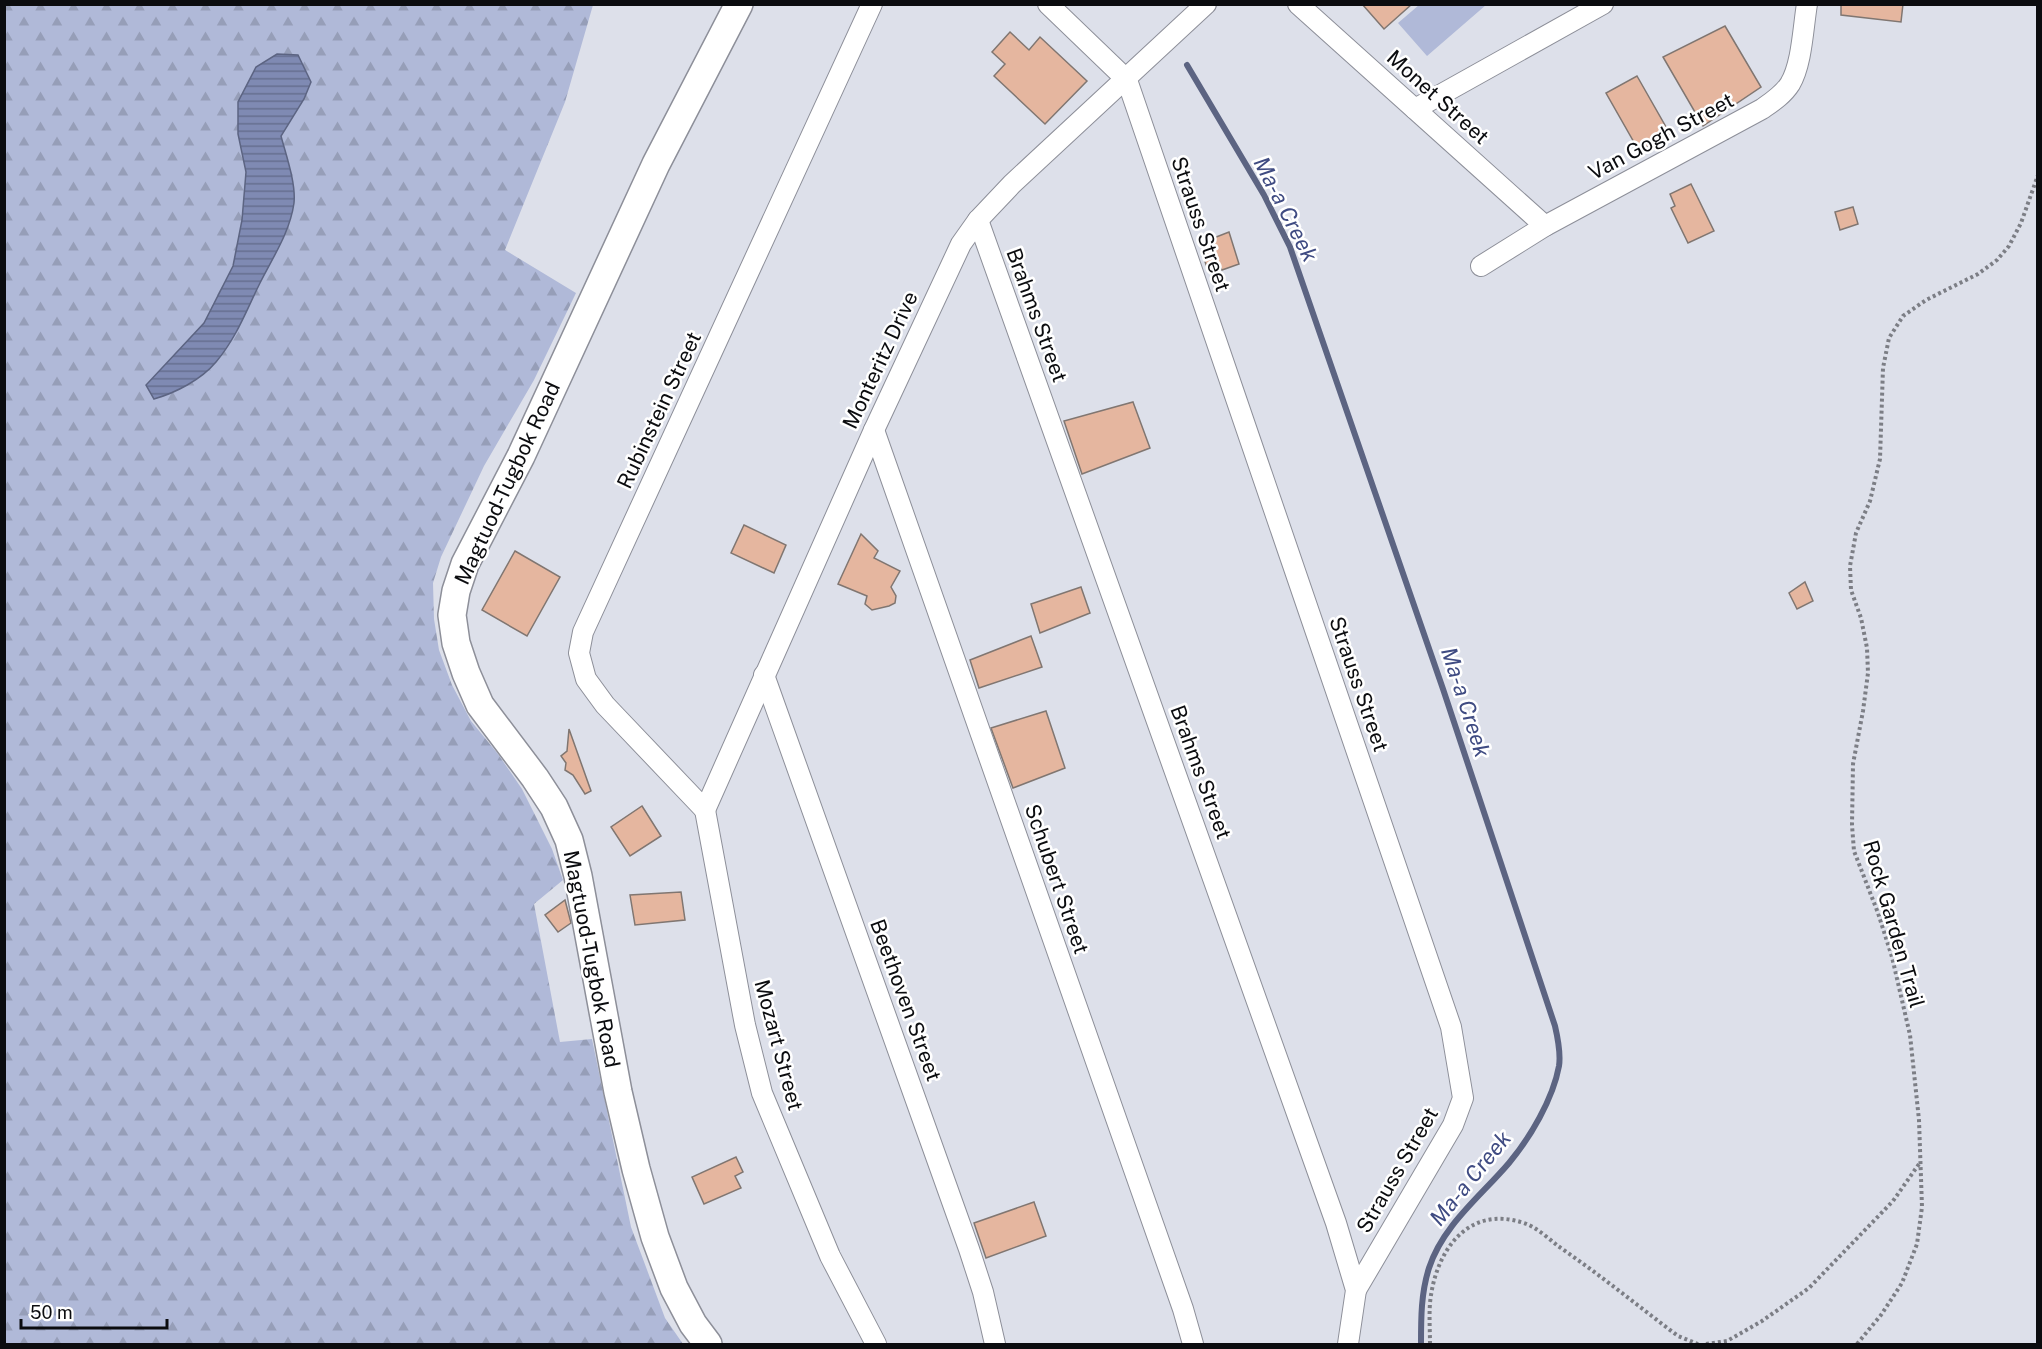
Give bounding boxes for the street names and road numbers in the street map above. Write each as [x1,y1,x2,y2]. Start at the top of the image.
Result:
street label: Monet Street [1382,45,1494,149]
street label: Van Gogh Street [1584,87,1738,185]
street label: Strauss Street [1166,153,1236,295]
street label: Brahms Street [1001,245,1073,385]
street label: Monteritz Drive [837,287,923,433]
street label: Rubinstein Street [612,328,706,492]
street label: Magtuod-Tugbok Road [449,378,565,588]
street label: Strauss Street [1324,613,1394,755]
street label: Brahms Street [1165,702,1237,842]
street label: Schubert Street [1020,801,1094,957]
street label: Rock Garden Trail [1858,837,1930,1011]
street label: Magtuod-Tugbok Road [559,848,625,1070]
street label: Beethoven Street [865,916,947,1084]
street label: Mozart Street [750,977,808,1113]
street label: Strauss Street [1351,1103,1443,1237]

